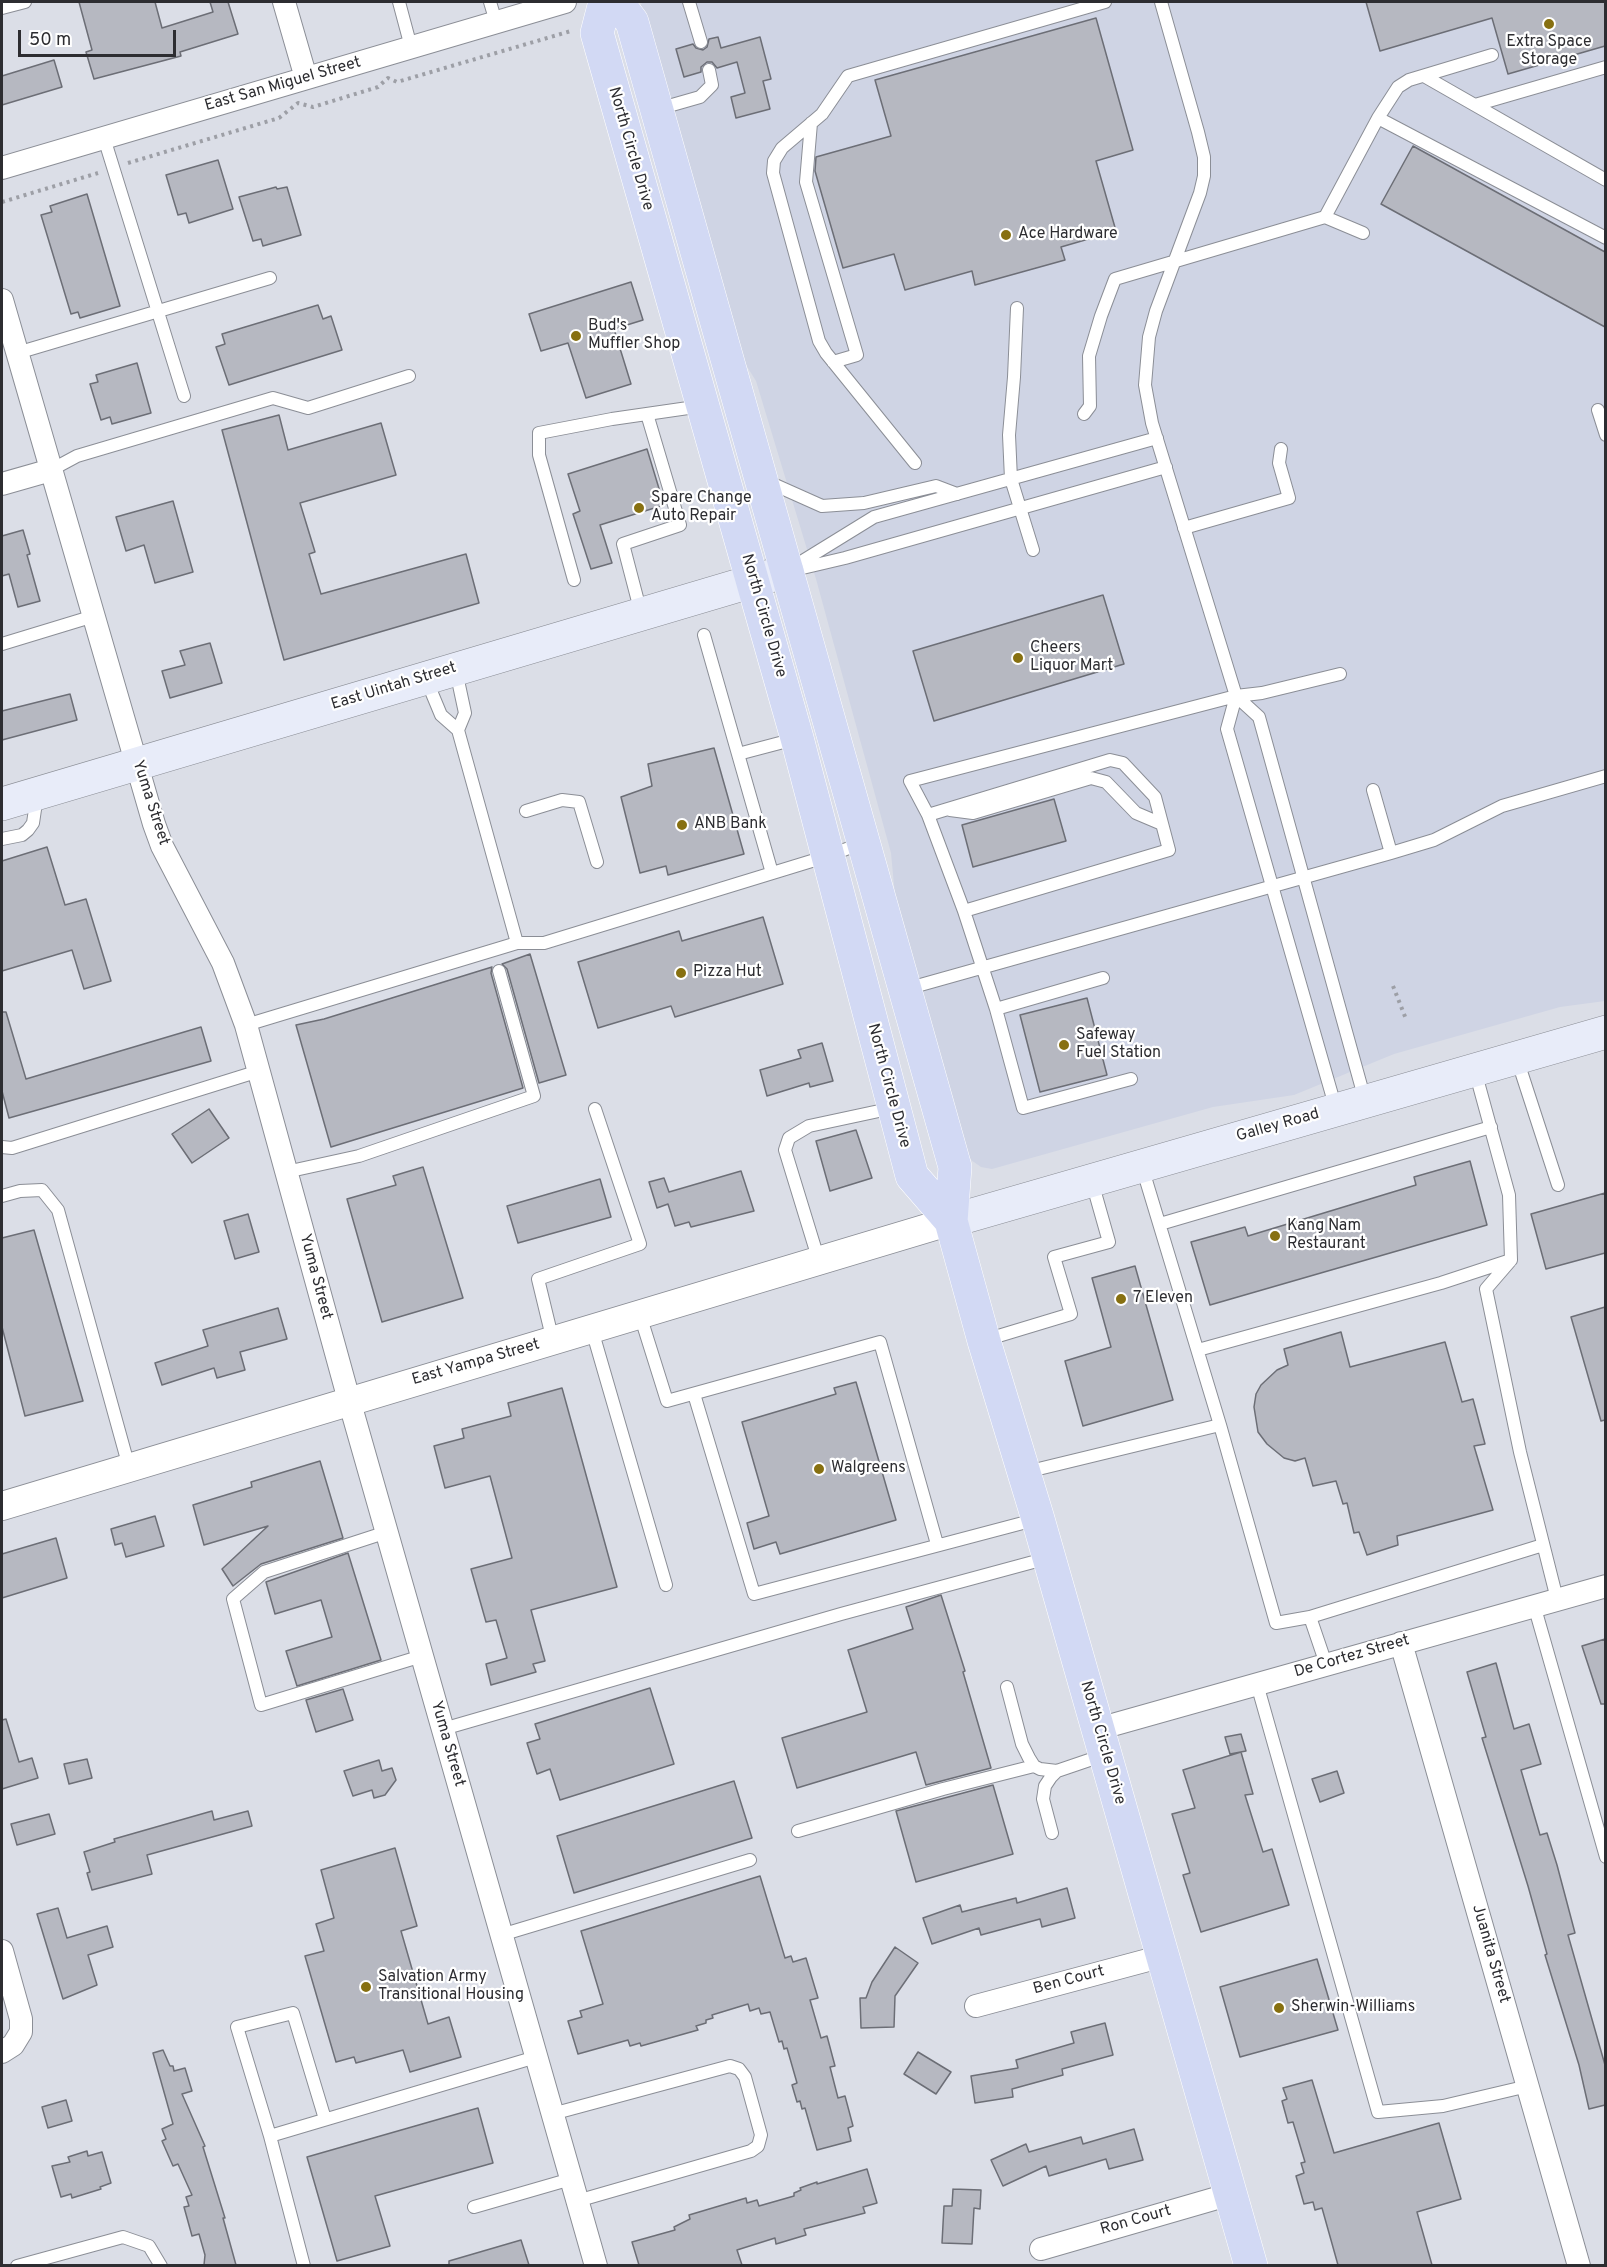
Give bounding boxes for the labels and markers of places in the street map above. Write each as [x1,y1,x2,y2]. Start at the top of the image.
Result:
marker: Extra Space Storage [1542,17,1556,31]
place label: Extra Space Storage [1506,33,1592,71]
place label: Ace Hardware [1018,225,1118,245]
marker: Ace Hardware [999,228,1013,242]
place label: Bud's Muffler Shop [588,317,680,355]
marker: Bud's Muffler Shop [569,329,583,343]
place label: Spare Change Auto Repair [651,489,752,527]
marker: Spare Change Auto Repair [632,501,646,515]
place label: Cheers Liquor Mart [1030,639,1113,677]
marker: Cheers Liquor Mart [1011,651,1025,665]
place label: ANB Bank [694,815,767,835]
marker: ANB Bank [675,818,689,832]
place label: Pizza Hut [693,963,762,983]
marker: Pizza Hut [674,966,688,980]
place label: Safeway Fuel Station [1076,1026,1161,1064]
marker: Safeway Fuel Station [1057,1038,1071,1052]
place label: Kang Nam Restaurant [1287,1217,1366,1255]
marker: Kang Nam Restaurant [1268,1229,1282,1243]
place label: 7 Eleven [1133,1289,1193,1309]
marker: 7 Eleven [1114,1292,1128,1306]
place label: Walgreens [831,1459,906,1479]
marker: Walgreens [812,1462,826,1476]
place label: Salvation Army Transitional Housing [378,1968,524,2006]
marker: Salvation Army Transitional Housing [359,1980,373,1994]
place label: Sherwin-Williams [1291,1998,1415,2018]
marker: Sherwin-Williams [1272,2001,1286,2015]

